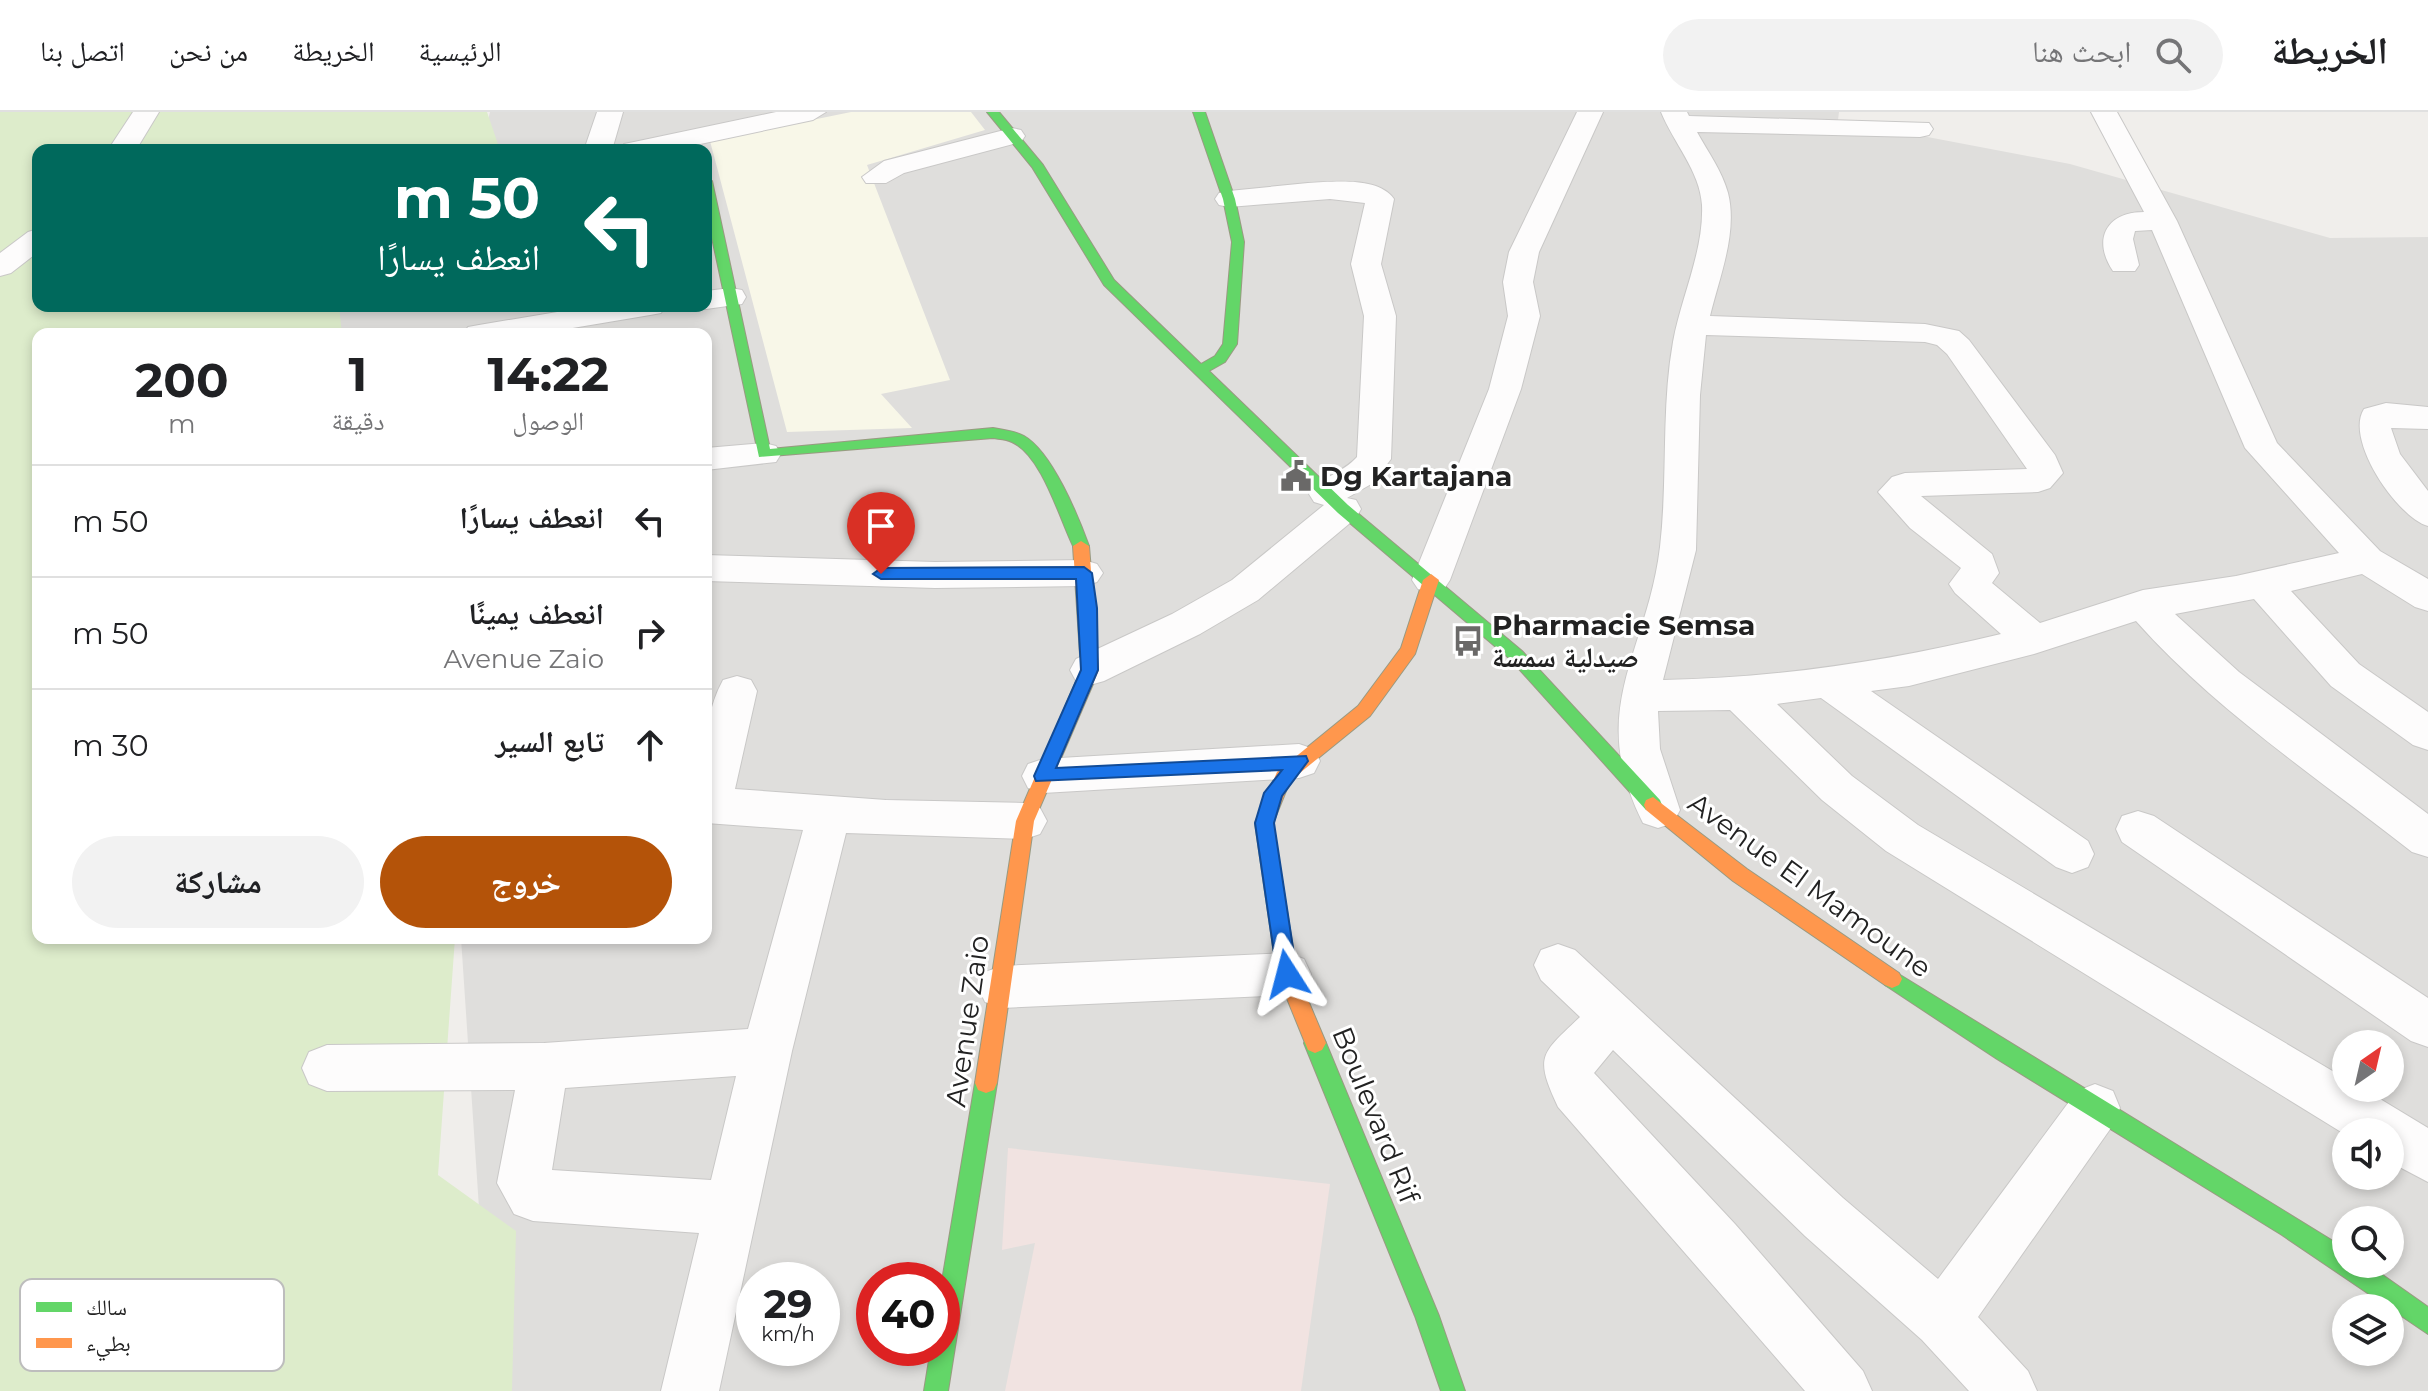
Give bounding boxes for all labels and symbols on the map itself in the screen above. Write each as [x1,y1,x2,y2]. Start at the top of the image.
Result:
public building icon: Dg Kartajana [1279,459,1313,493]
place label: Dg Kartajana [1320,459,1512,493]
pin [847,492,915,574]
place label: Pharmacie Semsa صيدلية سمسة [1492,608,1755,674]
bus stop icon: Pharmacie Semsa صيدلية سمسة [1451,624,1485,658]
street label: Avenue El Mamoune [1682,785,1938,985]
position arrow [1245,932,1329,1016]
street label: Avenue Zaio [938,933,996,1109]
street label: Boulevard Rif [1325,1022,1427,1210]
north arrow [2332,1030,2404,1102]
speed limit sign: 40 [856,1262,960,1366]
legend [20,1279,284,1371]
text: سالك [86,1294,127,1321]
text: بطيء [86,1330,131,1361]

